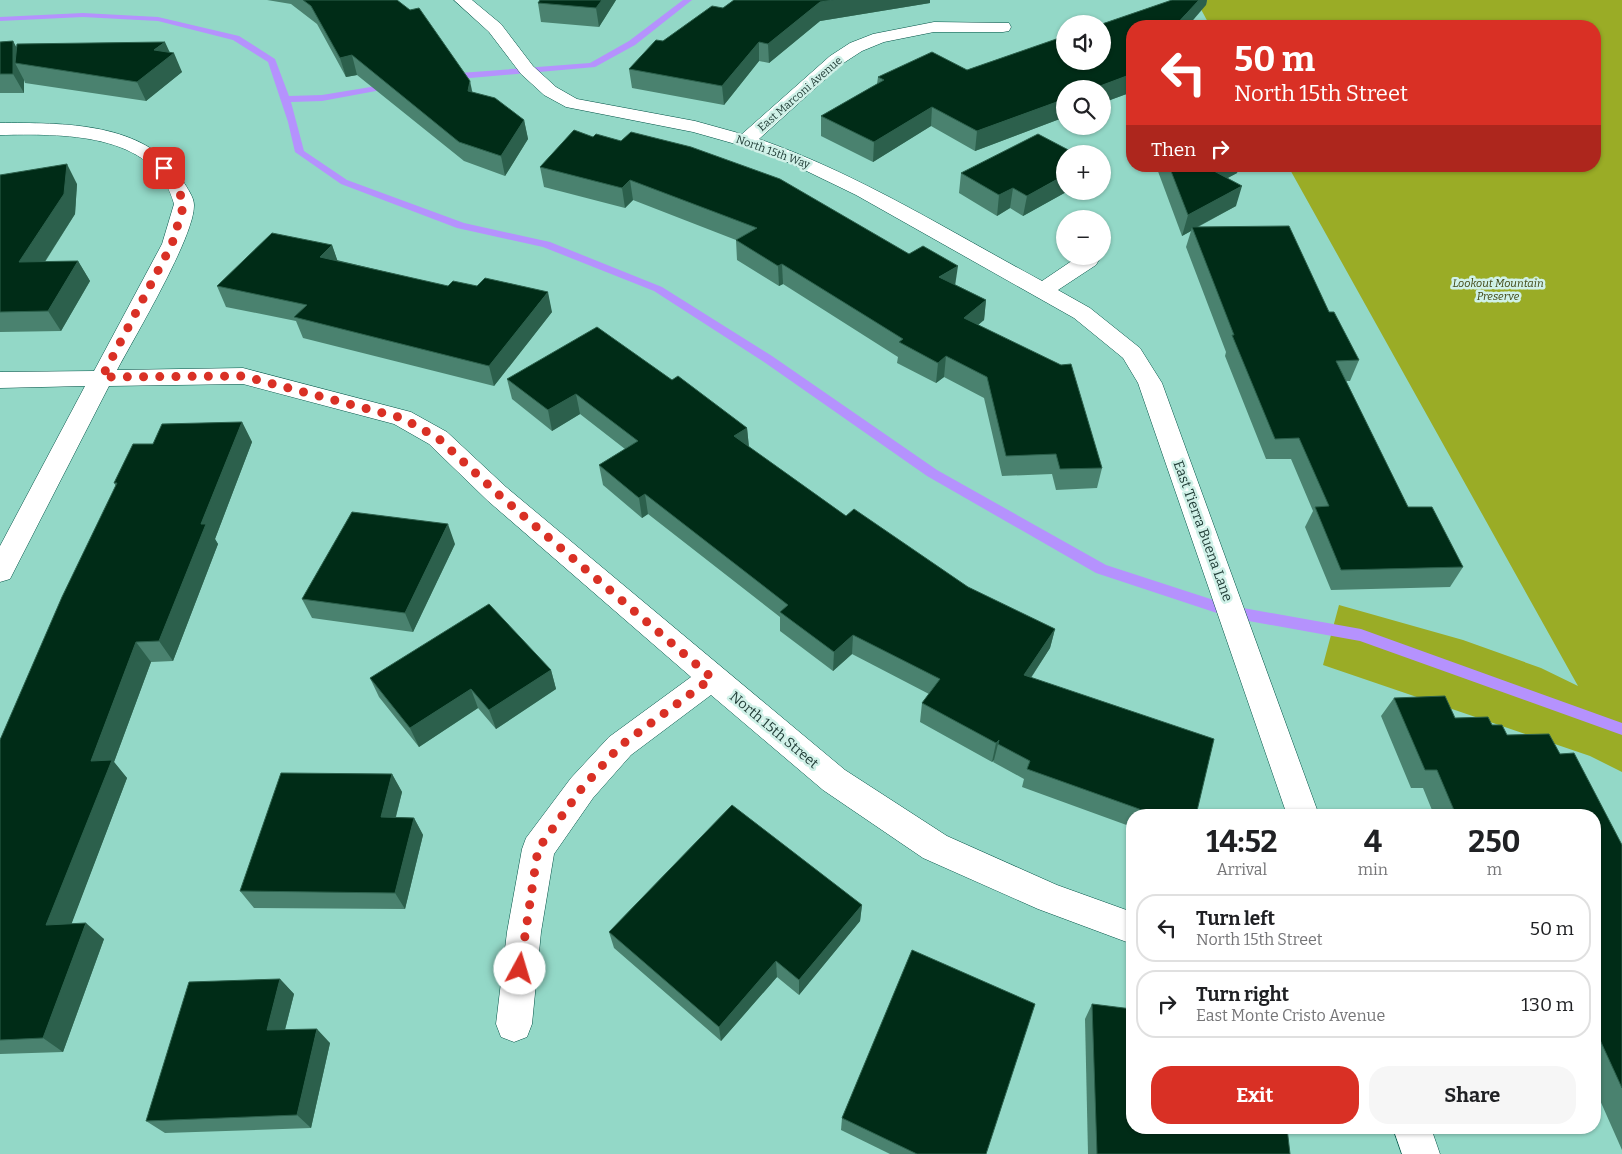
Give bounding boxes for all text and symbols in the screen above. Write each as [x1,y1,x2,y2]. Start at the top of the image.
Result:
map controls [1056,15,1111,265]
button: sound [1056,15,1111,70]
text: 50 m [1234,38,1315,80]
icon: left [1151,40,1216,105]
street label: East Marconi Avenue [755,54,845,134]
button: search [1056,80,1111,135]
text: North 15th Street [1234,80,1408,107]
street label: North 15th Way [734,133,812,171]
icon: right [1206,135,1234,163]
text: Then [1151,138,1196,161]
button: + [1056,145,1111,200]
pin [143,147,185,189]
icon: arrive [150,154,178,182]
button: − [1056,210,1111,265]
park label: Lookout Mountain Preserve [1452,277,1544,303]
street label: East Tierra Buena Lane [1170,458,1236,604]
street label: North 15th Street [726,688,822,772]
text: 14:52 [1206,824,1277,860]
text: 4 [1364,824,1382,860]
text: 250 [1468,824,1521,860]
text: Arrival [1217,860,1267,879]
text: min [1358,860,1388,879]
text: m [1487,860,1502,879]
text: Turn left [1196,907,1275,930]
icon: left [1153,914,1181,942]
text: 50 m [1530,917,1574,940]
text: North 15th Street [1196,930,1322,949]
position arrow [493,942,545,994]
text: Turn right [1196,983,1289,1006]
icon: right [1153,990,1181,1018]
text: 130 m [1521,993,1574,1016]
text: East Monte Cristo Avenue [1196,1006,1385,1025]
button: Exit [1151,1066,1359,1124]
button: Share [1369,1066,1576,1124]

